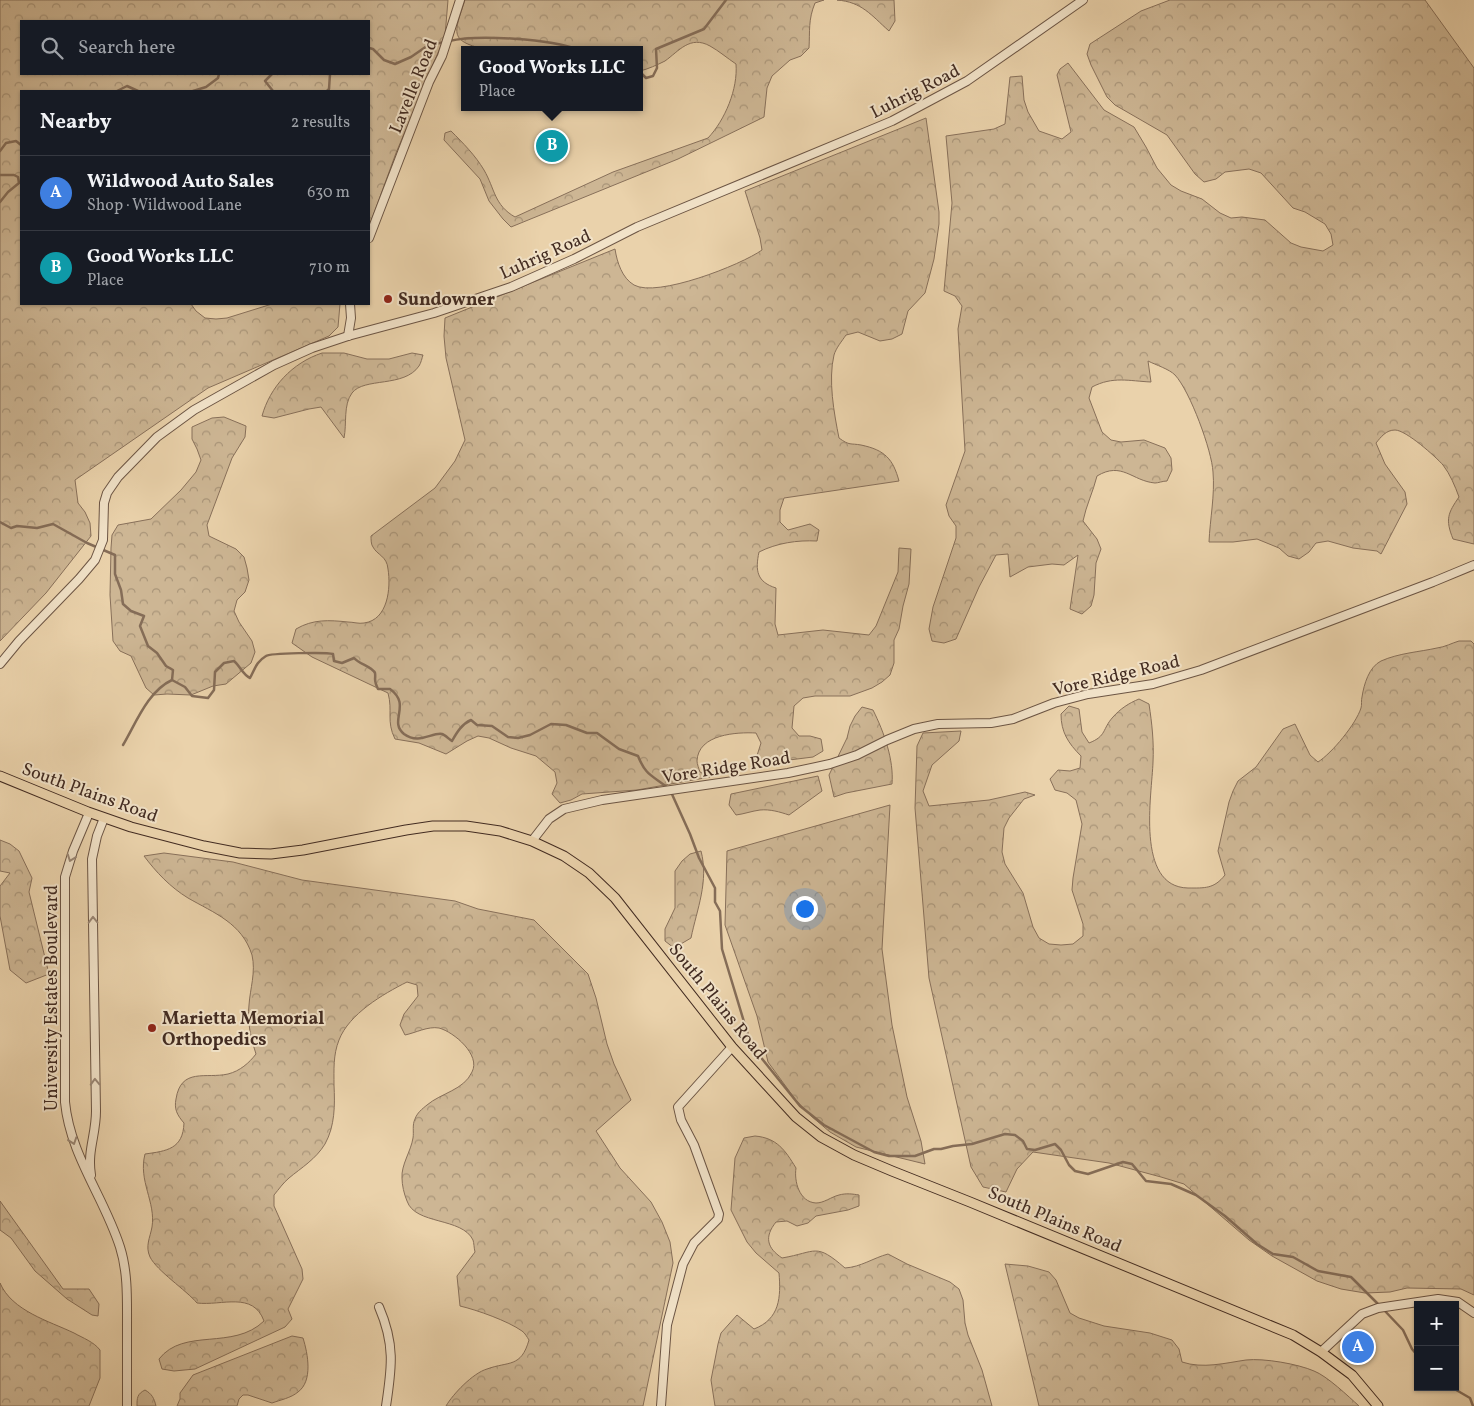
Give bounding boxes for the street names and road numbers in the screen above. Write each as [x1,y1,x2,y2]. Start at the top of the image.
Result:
street label: Lavelle Road [384,36,445,138]
street label: Luhrig Road [867,59,965,126]
street label: Luhrig Road [496,224,595,287]
street label: Vore Ridge Road [1050,650,1182,703]
street label: Vore Ridge Road [660,746,792,791]
street label: South Plains Road [18,757,161,830]
street label: University Estates Boulevard [40,885,65,1111]
street label: South Plains Road [662,938,772,1065]
street label: South Plains Road [984,1181,1125,1260]

